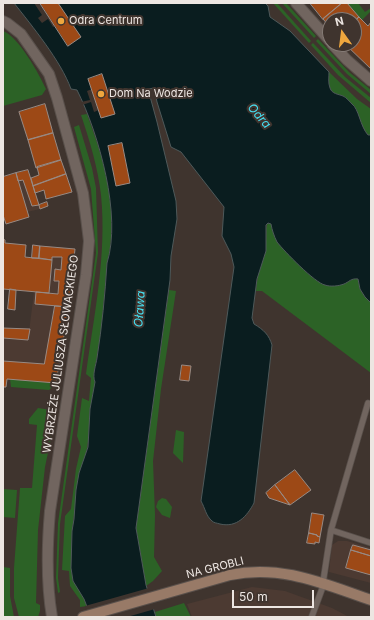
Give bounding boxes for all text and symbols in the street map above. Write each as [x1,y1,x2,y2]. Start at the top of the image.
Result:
north arrow [322,12,362,52]
place label: Odra Centrum [69,14,142,28]
text: N [334,14,345,29]
marker: Odra Centrum [56,16,66,26]
place label: Dom Na Wodzie [109,87,193,101]
marker: Dom Na Wodzie [96,89,106,99]
water label: Odra [244,101,274,131]
street label: WYBRZEŻE JULIUSZA SŁOWACKIEGO [41,254,81,454]
water label: Oława [132,290,148,328]
street label: NA GROBLI [185,554,245,582]
scale bar [234,582,316,608]
text: 50 m [239,589,268,604]

